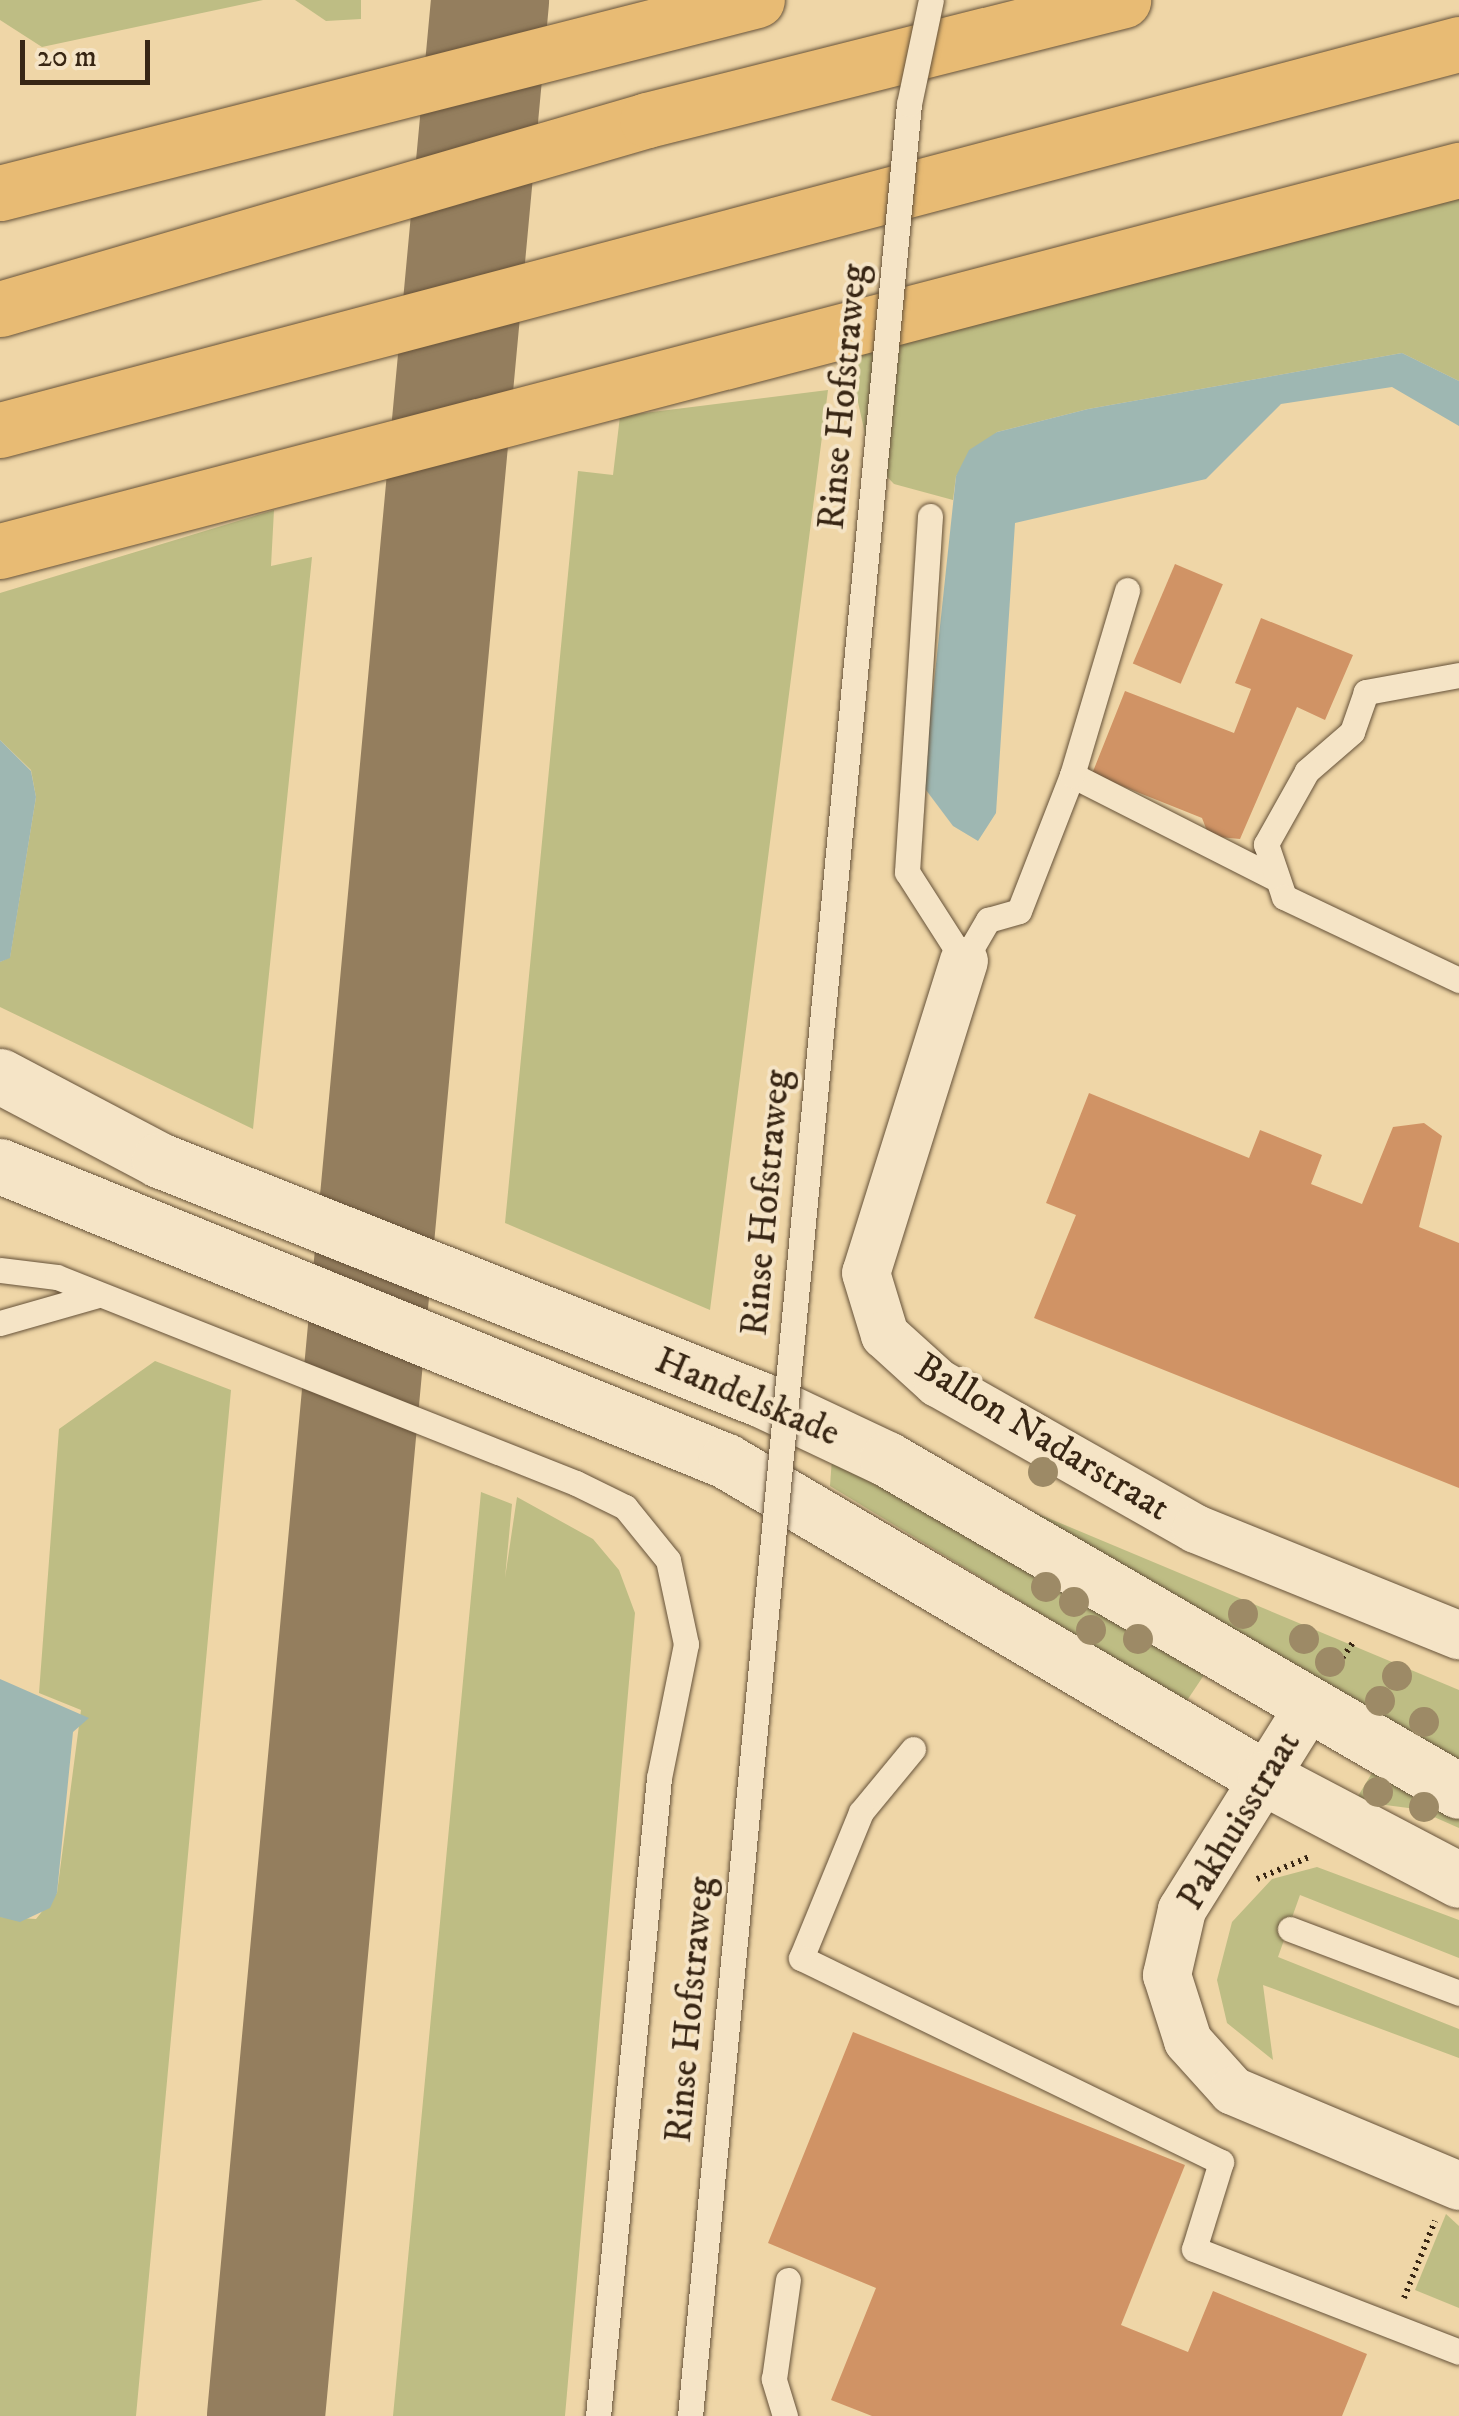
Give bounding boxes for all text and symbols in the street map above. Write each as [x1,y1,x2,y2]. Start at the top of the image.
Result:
scale bar [25,20,155,82]
text: 20 m [37,39,97,76]
street label: Rinse Hofstraweg [810,262,878,532]
street label: Rinse Hofstraweg [733,1068,801,1338]
street label: Handelskade [648,1339,846,1457]
street label: Ballon Nadarstraat [907,1344,1177,1532]
street label: Pakhuisstraat [1169,1723,1311,1919]
street label: Rinse Hofstraweg [657,1875,725,2145]

